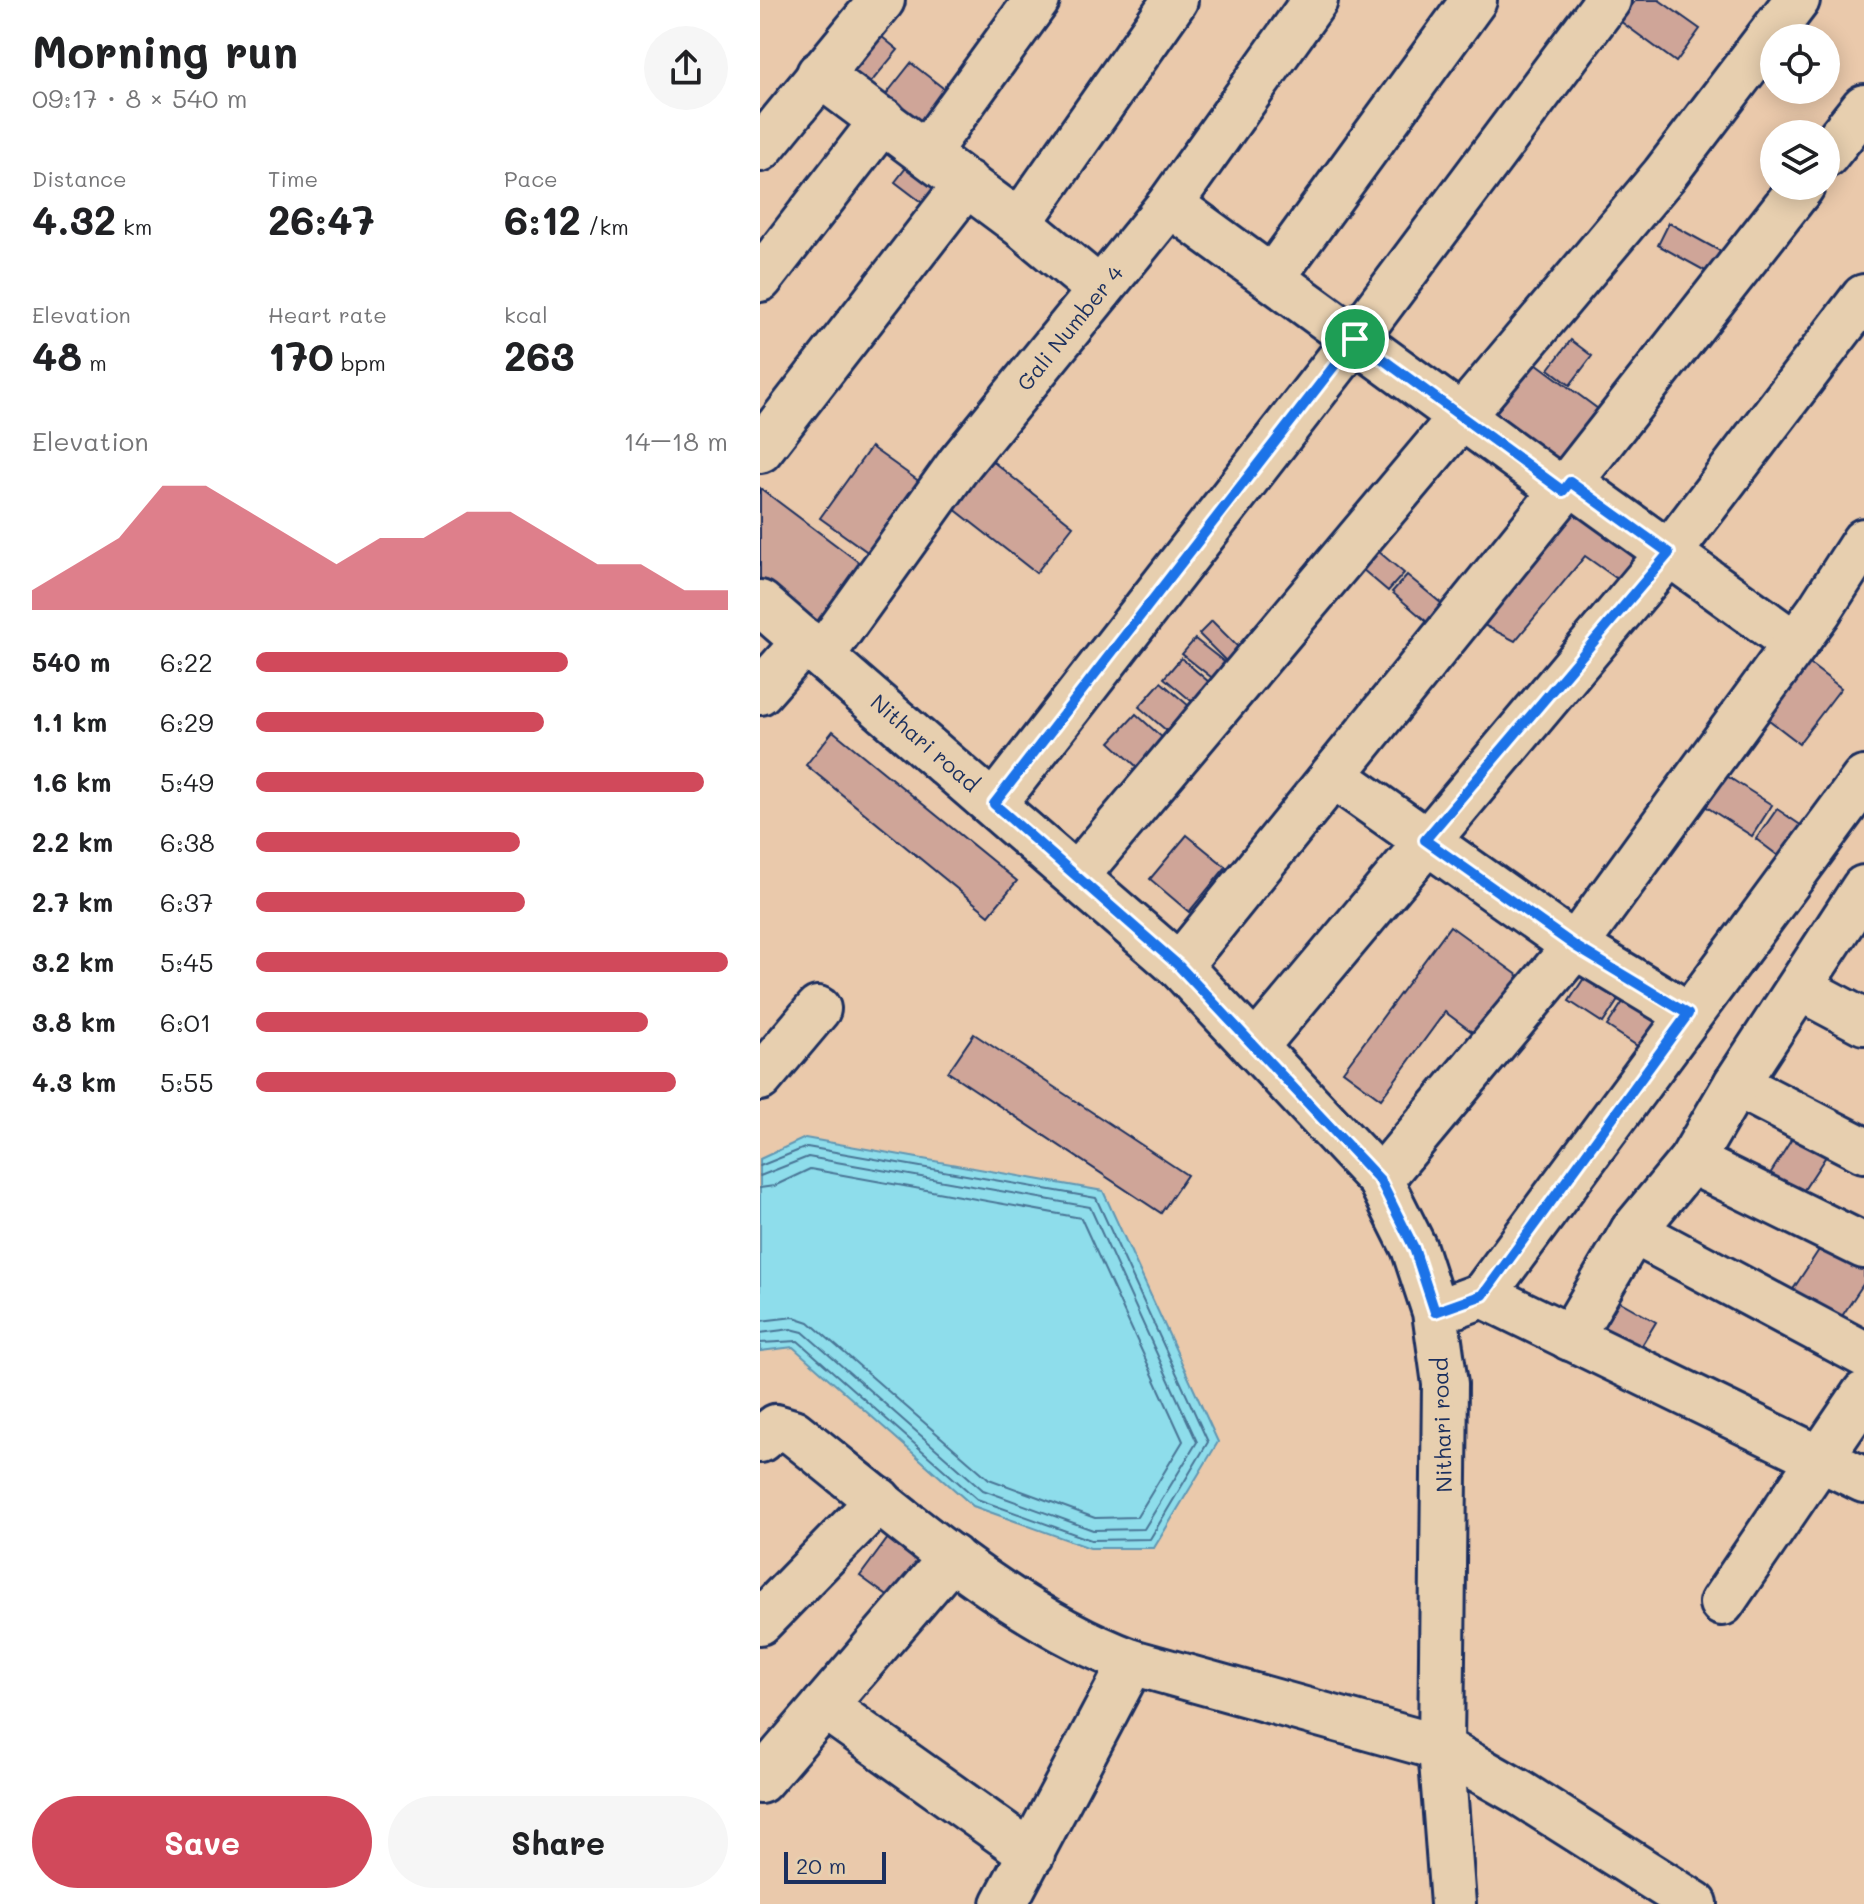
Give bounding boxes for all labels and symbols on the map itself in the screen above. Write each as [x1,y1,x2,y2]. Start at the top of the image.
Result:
street label: Gali Number 4 [1010,259,1129,397]
pin [1321,305,1389,373]
street label: Nithari road [865,687,986,798]
street label: Nithari road [1425,1357,1458,1493]
scale bar [784,1848,886,1884]

